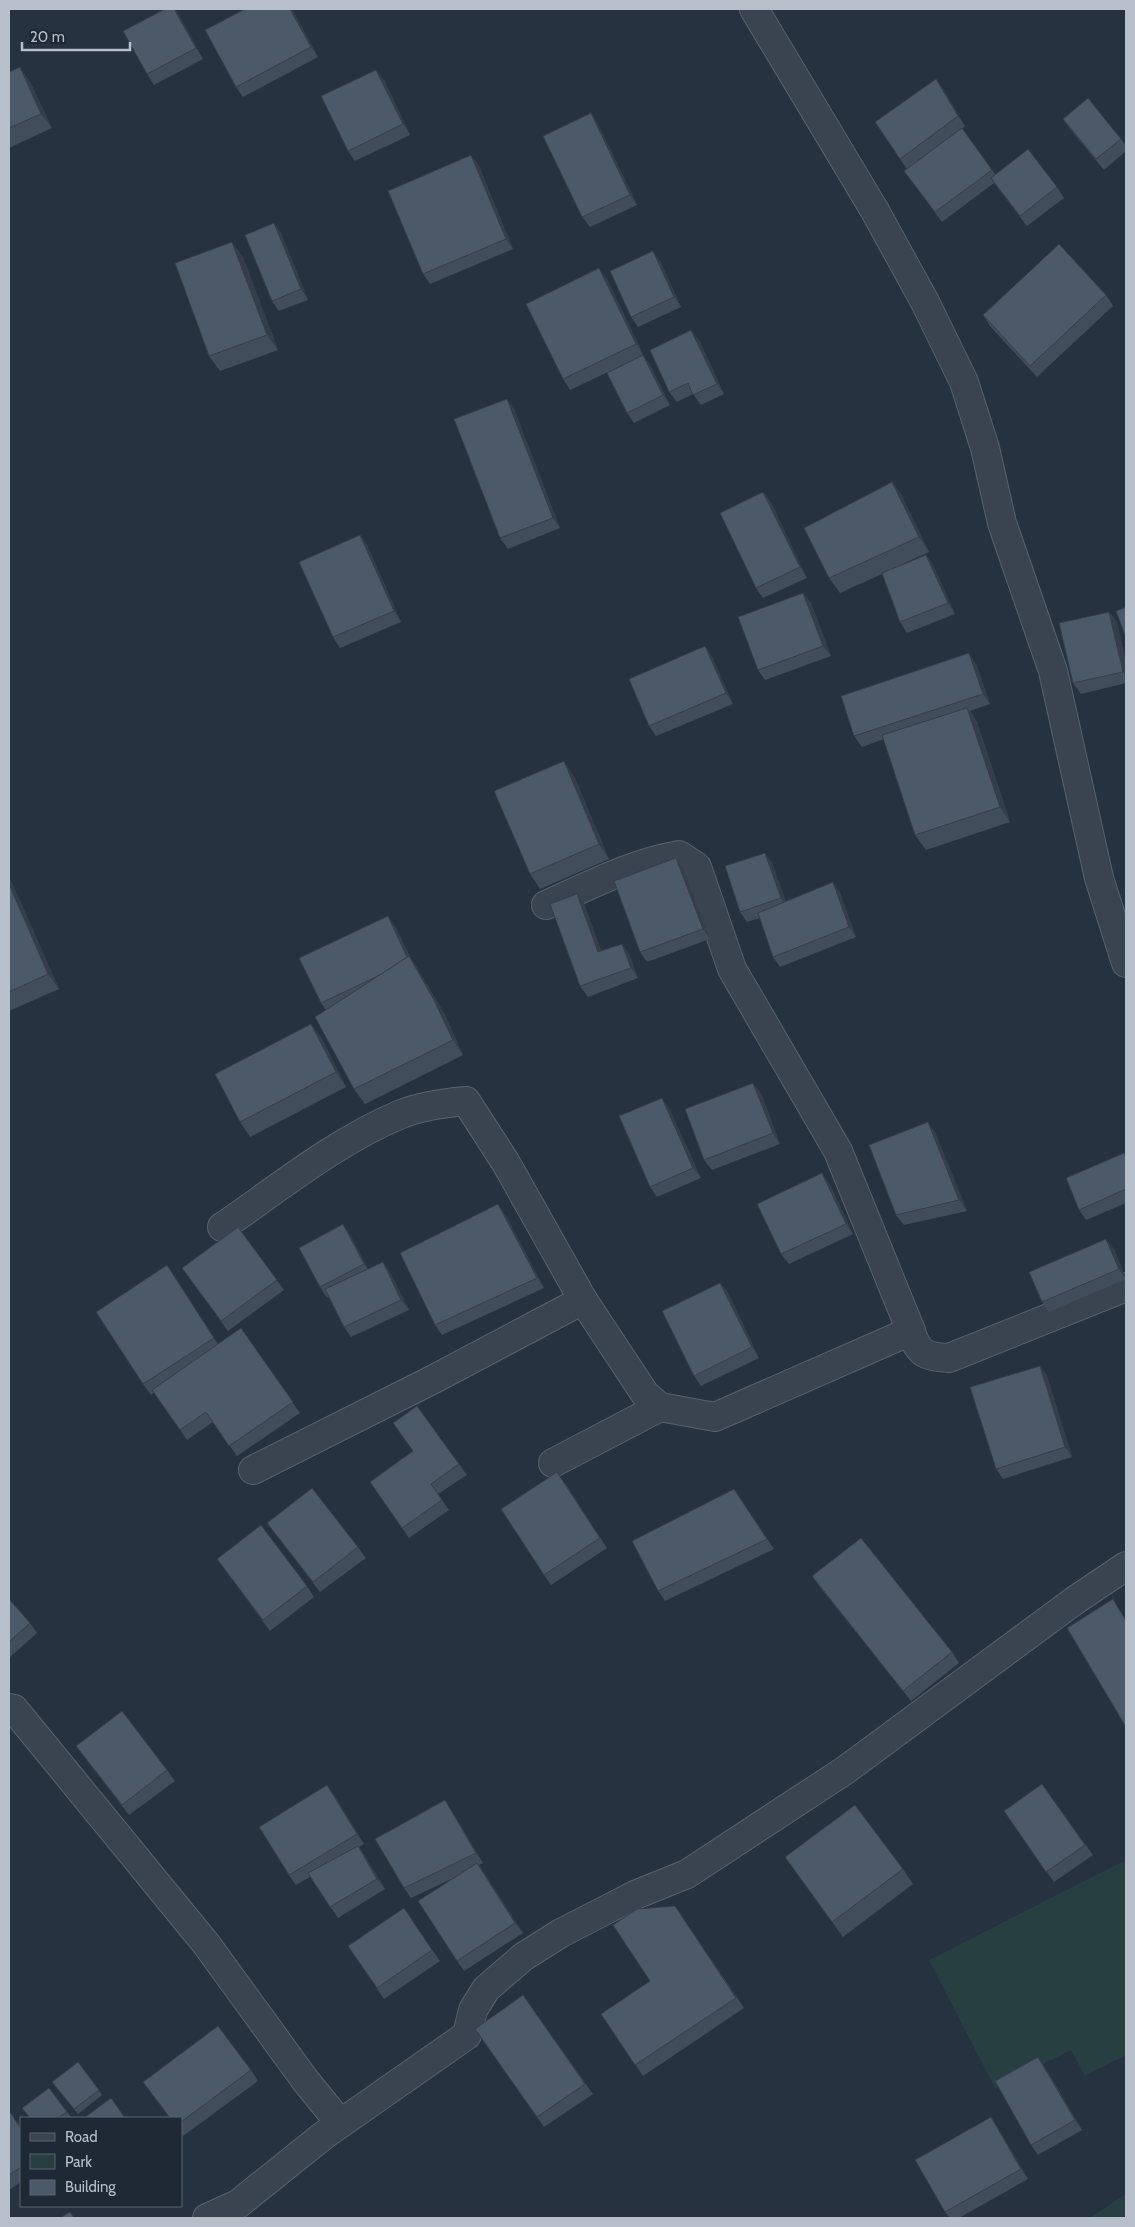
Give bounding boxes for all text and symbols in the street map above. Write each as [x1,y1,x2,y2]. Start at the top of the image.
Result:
scale bar [22,20,130,52]
text: 20 m [30,28,65,46]
legend [20,2117,182,2207]
text: Road [65,2128,98,2146]
text: Park [65,2153,92,2171]
text: Building [65,2178,116,2196]

